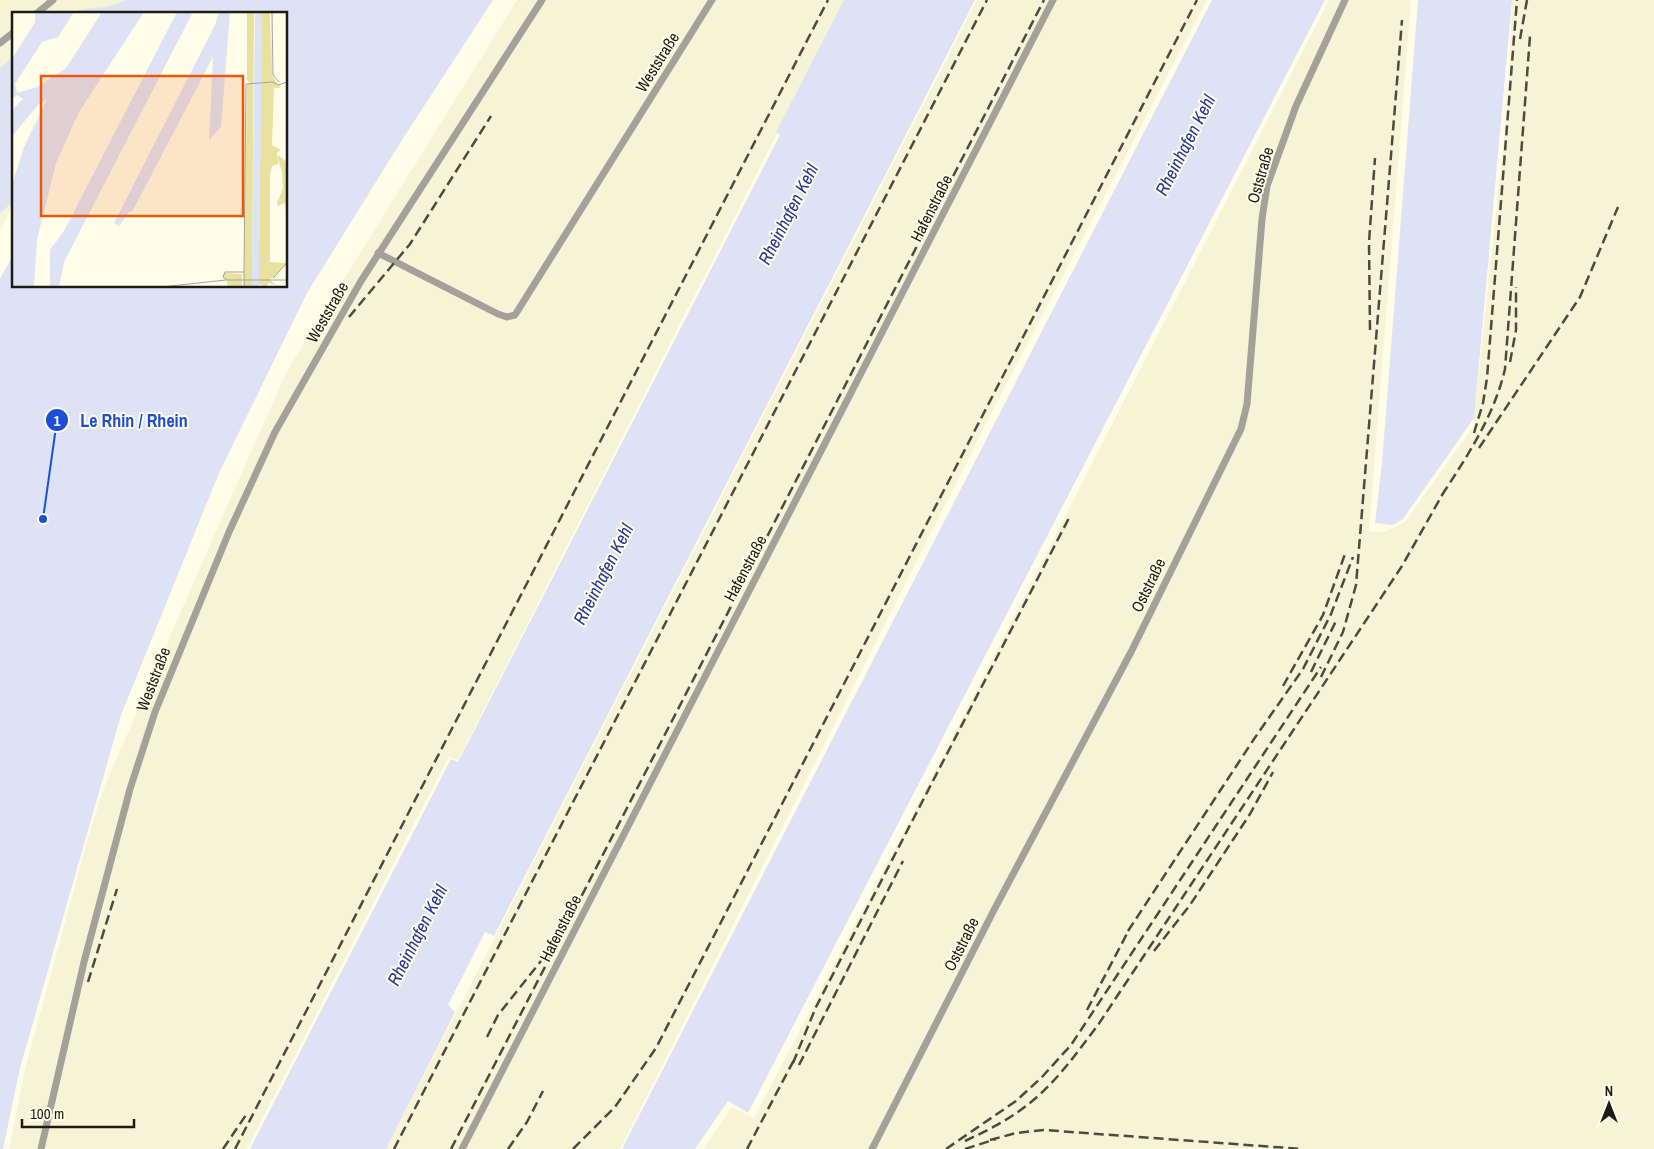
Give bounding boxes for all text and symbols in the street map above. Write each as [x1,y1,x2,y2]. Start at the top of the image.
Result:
inset map [12,12,288,288]
street label: Weststraße [630,28,684,96]
water label: Rheinhafen Kehl [1149,90,1221,200]
street label: Oststraße [1241,144,1279,206]
water label: Rheinhafen Kehl [752,159,824,269]
street label: Hafenstraße [905,171,957,245]
street label: Weststraße [301,278,353,346]
callout: Le Rhin / Rhein [45,404,197,437]
text: Le Rhin / Rhein [80,408,188,433]
text: 1 [54,410,61,431]
water label: Rheinhafen Kehl [567,519,639,629]
street label: Hafenstraße [718,531,772,605]
street label: Oststraße [1125,554,1171,616]
street label: Weststraße [131,644,175,714]
water label: Rheinhafen Kehl [381,880,453,990]
street label: Hafenstraße [534,891,586,965]
street label: Oststraße [938,913,984,975]
north arrow [1584,1079,1634,1129]
text: N [1605,1082,1613,1100]
scale bar [22,1096,135,1128]
text: 100 m [30,1103,64,1124]

